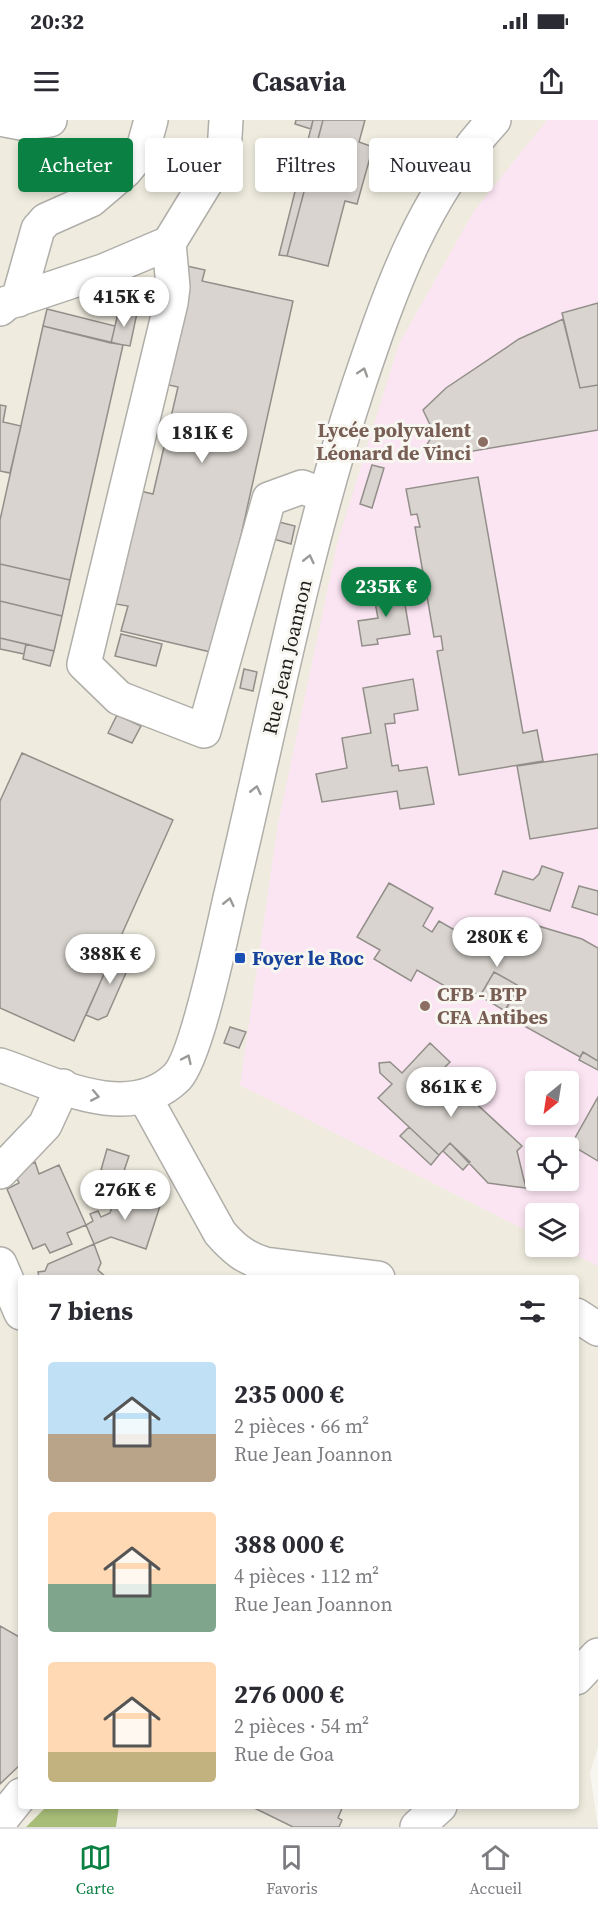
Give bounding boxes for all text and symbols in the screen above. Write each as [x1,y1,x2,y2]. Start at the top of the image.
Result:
text: 20:32 [30,6,84,36]
text: Casavia [252,63,346,100]
icon: menu [30,65,63,98]
icon: share [535,65,568,98]
chip: Acheter [18,138,133,192]
chip: Louer [145,138,243,192]
chip: Filtres [255,138,357,192]
chip: Nouveau [369,138,493,192]
pin: 415K € [75,277,173,328]
text: 415K € [93,282,155,310]
one-way arrow [356,367,369,378]
pin: 181K € [153,413,251,464]
place label: Lycée polyvalent Léonard de Vinci [316,416,472,467]
text: 181K € [171,418,233,446]
marker: Lycée polyvalent Léonard de Vinci [476,435,490,449]
one-way arrow [302,554,315,564]
pin: 235K € [337,567,435,618]
text: 235K € [355,572,417,600]
street label: Rue Jean Joannon [256,577,318,737]
one-way arrow [248,785,261,795]
one-way arrow [222,897,235,907]
pin: 280K € [448,917,546,968]
text: 280K € [466,922,528,950]
pin: 388K € [61,934,159,985]
text: 388K € [79,939,141,967]
place label: Foyer le Roc [252,944,364,972]
marker: Foyer le Roc [233,951,247,965]
place label: CFB - BTP CFA Antibes [437,980,548,1031]
marker: CFB - BTP CFA Antibes [418,999,432,1013]
one-way arrow [179,1055,191,1066]
pin: 861K € [402,1067,500,1118]
north arrow [525,1071,579,1125]
map controls [525,1071,579,1257]
text: 861K € [420,1072,482,1100]
one-way arrow [90,1089,100,1102]
button: locate [525,1137,579,1191]
pin: 276K € [76,1170,174,1221]
text: 276K € [94,1175,156,1203]
button: layers [525,1203,579,1257]
text: 7 biens [48,1293,133,1329]
icon: filters [516,1295,549,1328]
text: 235 000 € [234,1376,344,1412]
icon: home [96,1386,168,1458]
text: 2 pièces · 66 m² [234,1412,369,1440]
text: Rue Jean Joannon [234,1440,393,1468]
text: 388 000 € [234,1526,344,1562]
icon: home [96,1536,168,1608]
text: 4 pièces · 112 m² [234,1562,379,1590]
text: Rue Jean Joannon [234,1590,393,1618]
text: 276 000 € [234,1676,344,1712]
icon: home [96,1686,168,1758]
text: 2 pièces · 54 m² [234,1712,369,1740]
text: Rue de Goa [234,1740,334,1768]
tab: Carte [76,1841,114,1899]
tab: Favoris [266,1841,318,1899]
tab: Accueil [469,1841,522,1899]

